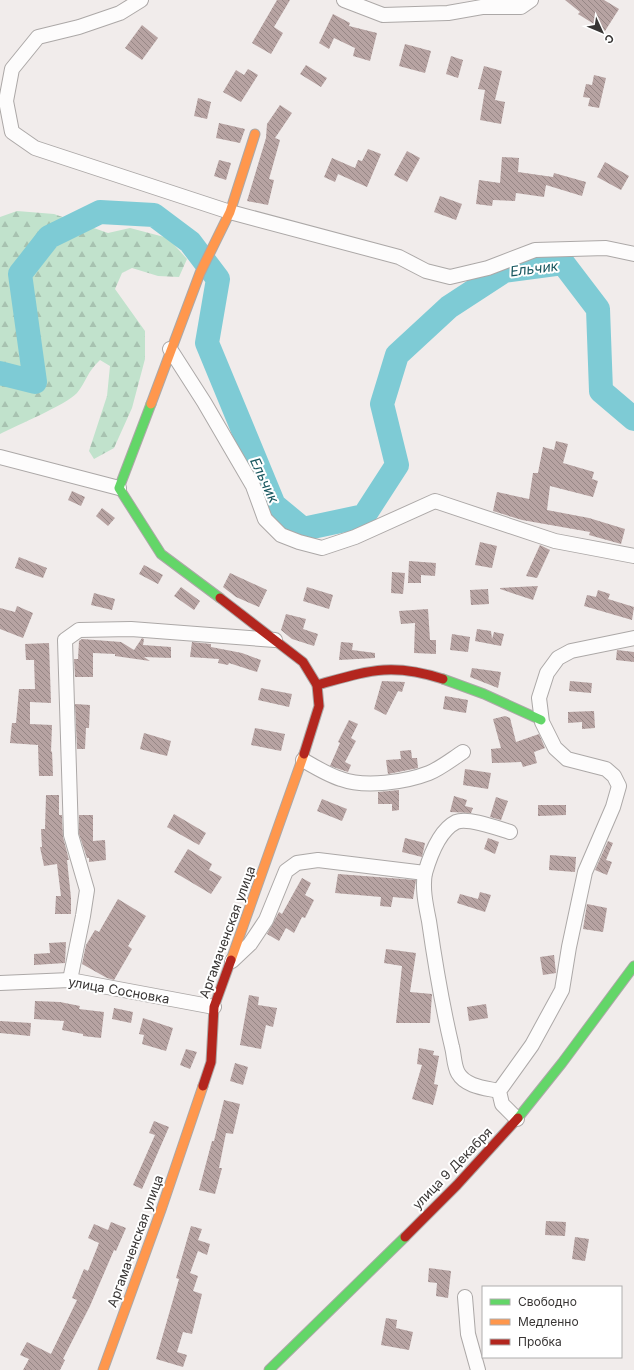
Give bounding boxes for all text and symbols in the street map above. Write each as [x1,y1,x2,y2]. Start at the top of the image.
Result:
north arrow [582,12,622,52]
text: С [601,31,617,47]
water label: Ельчик [509,257,559,279]
water label: Ельчик [247,455,283,506]
street label: Аргамаченская улица [196,864,258,1000]
street label: улица Сосновка [67,973,171,1007]
street label: улица 9 Декабря [409,1124,495,1212]
street label: Аргамаченская улица [104,1173,166,1309]
legend [482,1286,622,1358]
text: Свободно [518,1294,577,1309]
text: Медленно [518,1314,579,1329]
text: Пробка [518,1334,562,1349]

